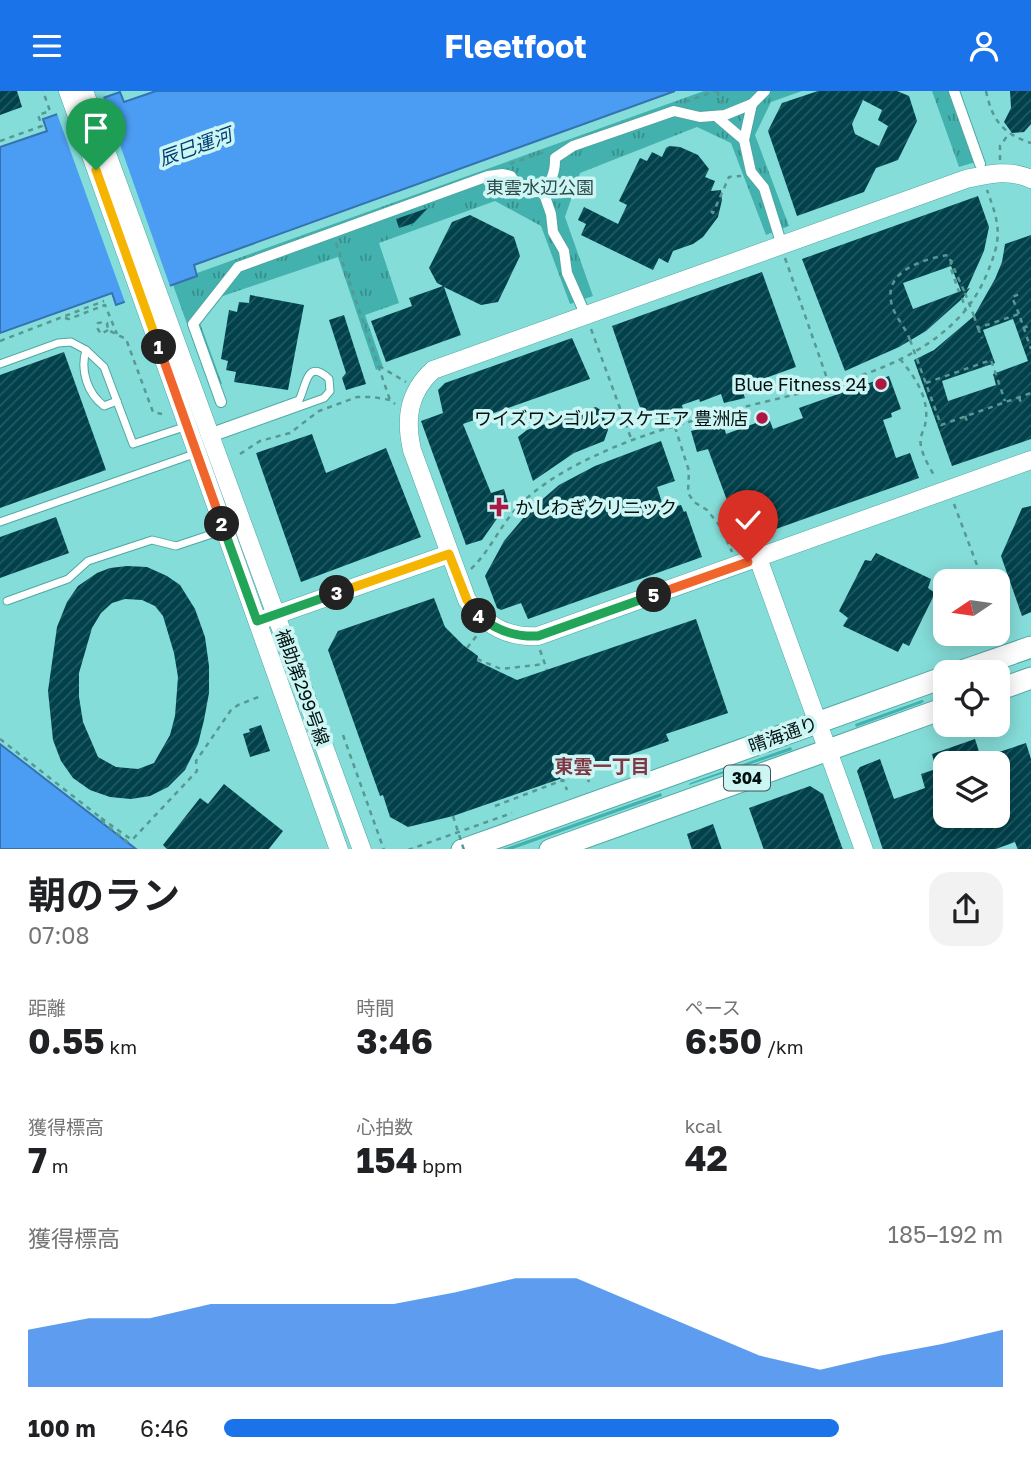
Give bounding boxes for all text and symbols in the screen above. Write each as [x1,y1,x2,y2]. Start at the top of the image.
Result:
icon: menu [28,27,66,65]
text: Fleetfoot [444,27,587,65]
icon: person [965,27,1003,65]
pin [66,98,126,170]
icon: arrive [77,109,115,147]
water label: 辰巳運河 [155,121,238,170]
park label: 東雲水辺公園 [486,176,594,198]
pin: 1 [142,329,176,365]
text: 1 [154,335,163,358]
place label: Blue Fitness 24 [734,373,867,395]
marker: Blue Fitness 24 [873,376,889,392]
place label: ワイズワンゴルフスケエア 豊洲店 [474,407,748,429]
marker: ワイズワンゴルフスケエア 豊洲店 [754,410,770,426]
pin [718,490,778,562]
place label: かしわぎクリニック [515,496,677,518]
marker: かしわぎクリニック [489,497,509,517]
icon: check [729,501,767,539]
pin: 2 [204,507,240,541]
text: 2 [216,512,227,535]
north arrow [933,569,1010,646]
map controls [933,569,1010,828]
pin: 3 [320,575,354,611]
pin: 5 [636,577,672,613]
text: 3 [331,581,342,604]
text: 5 [648,583,659,606]
pin: 4 [462,599,496,633]
text: 4 [473,604,484,627]
street label: 補助第299号線 [272,626,334,748]
button: locate [933,660,1010,737]
street label: 晴海通り [745,711,821,757]
button: layers [933,751,1010,828]
district label: 東雲一丁目 [554,754,650,777]
road number: 304 [724,765,770,791]
text: 朝のラン [28,872,180,917]
button: share [929,872,1003,946]
text: 07:08 [28,921,90,949]
text: 距離 [28,996,66,1019]
text: 時間 [356,996,394,1019]
text: ペース [685,996,741,1019]
text: 0.55 [28,1020,105,1062]
text: 3:46 [356,1020,433,1062]
text: 6:50 [685,1020,762,1062]
text: km [105,1035,137,1058]
text: /km [762,1035,804,1058]
text: kcal [685,1114,722,1137]
text: 獲得標高 [28,1115,104,1138]
text: 心拍数 [356,1115,413,1138]
text: 42 [685,1137,728,1179]
text: 7 [28,1139,47,1181]
text: 154 [356,1139,418,1181]
text: m [47,1154,69,1177]
text: bpm [418,1154,463,1177]
text: 185–192 m [888,1220,1003,1248]
text: 獲得標高 [28,1224,120,1252]
text: 100 m [28,1414,96,1442]
text: 6:46 [140,1414,189,1442]

